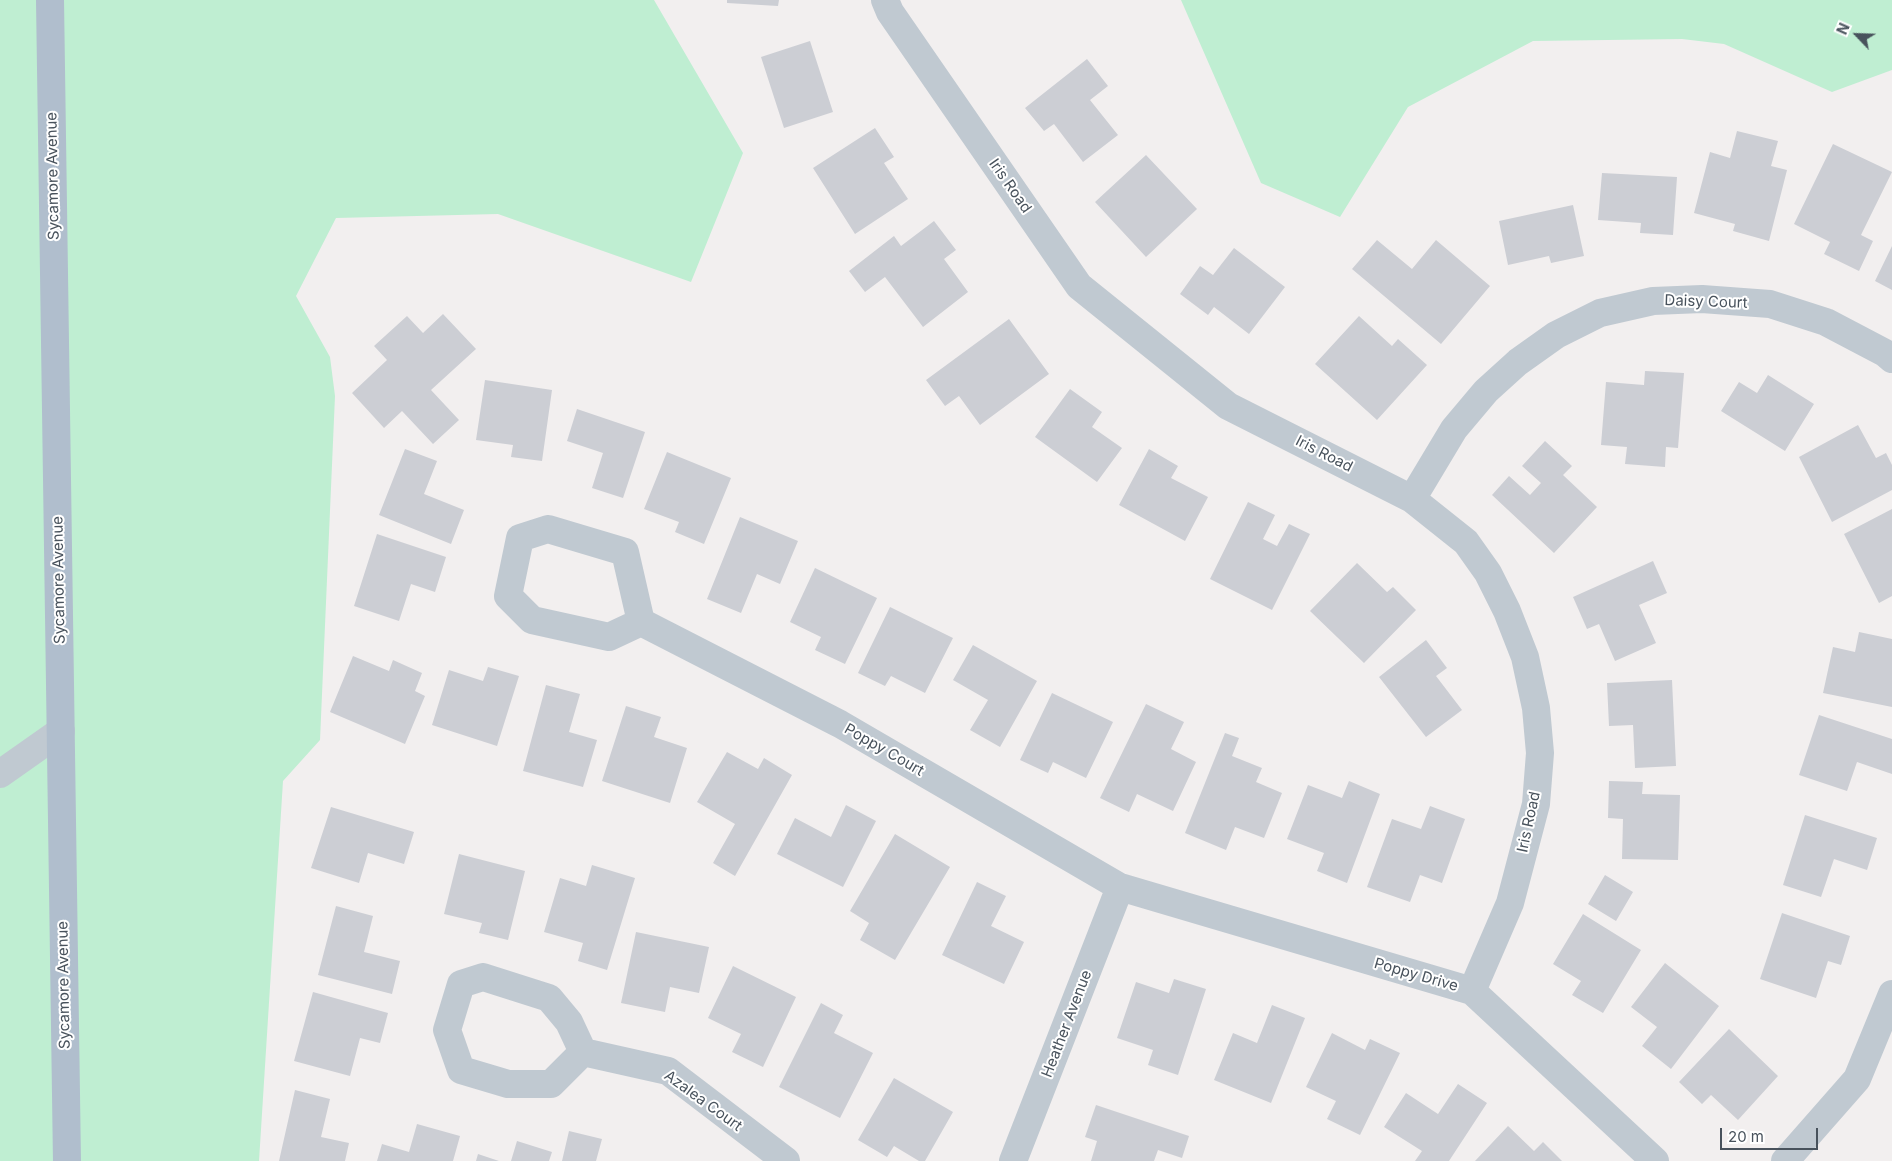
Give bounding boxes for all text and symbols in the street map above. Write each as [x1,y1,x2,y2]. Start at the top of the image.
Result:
north arrow [1832,10,1882,60]
text: N [1833,20,1853,37]
street label: Sycamore Avenue [43,112,63,240]
street label: Iris Road [985,156,1035,216]
street label: Daisy Court [1664,292,1748,312]
street label: Iris Road [1292,432,1356,476]
street label: Sycamore Avenue [49,516,69,644]
street label: Poppy Court [841,720,927,780]
street label: Iris Road [1514,790,1544,854]
street label: Sycamore Avenue [54,921,74,1049]
street label: Poppy Drive [1372,954,1460,996]
street label: Heather Avenue [1038,968,1096,1080]
street label: Azalea Court [661,1067,745,1135]
scale bar [1722,1118,1820,1150]
text: 20 m [1728,1127,1764,1146]

